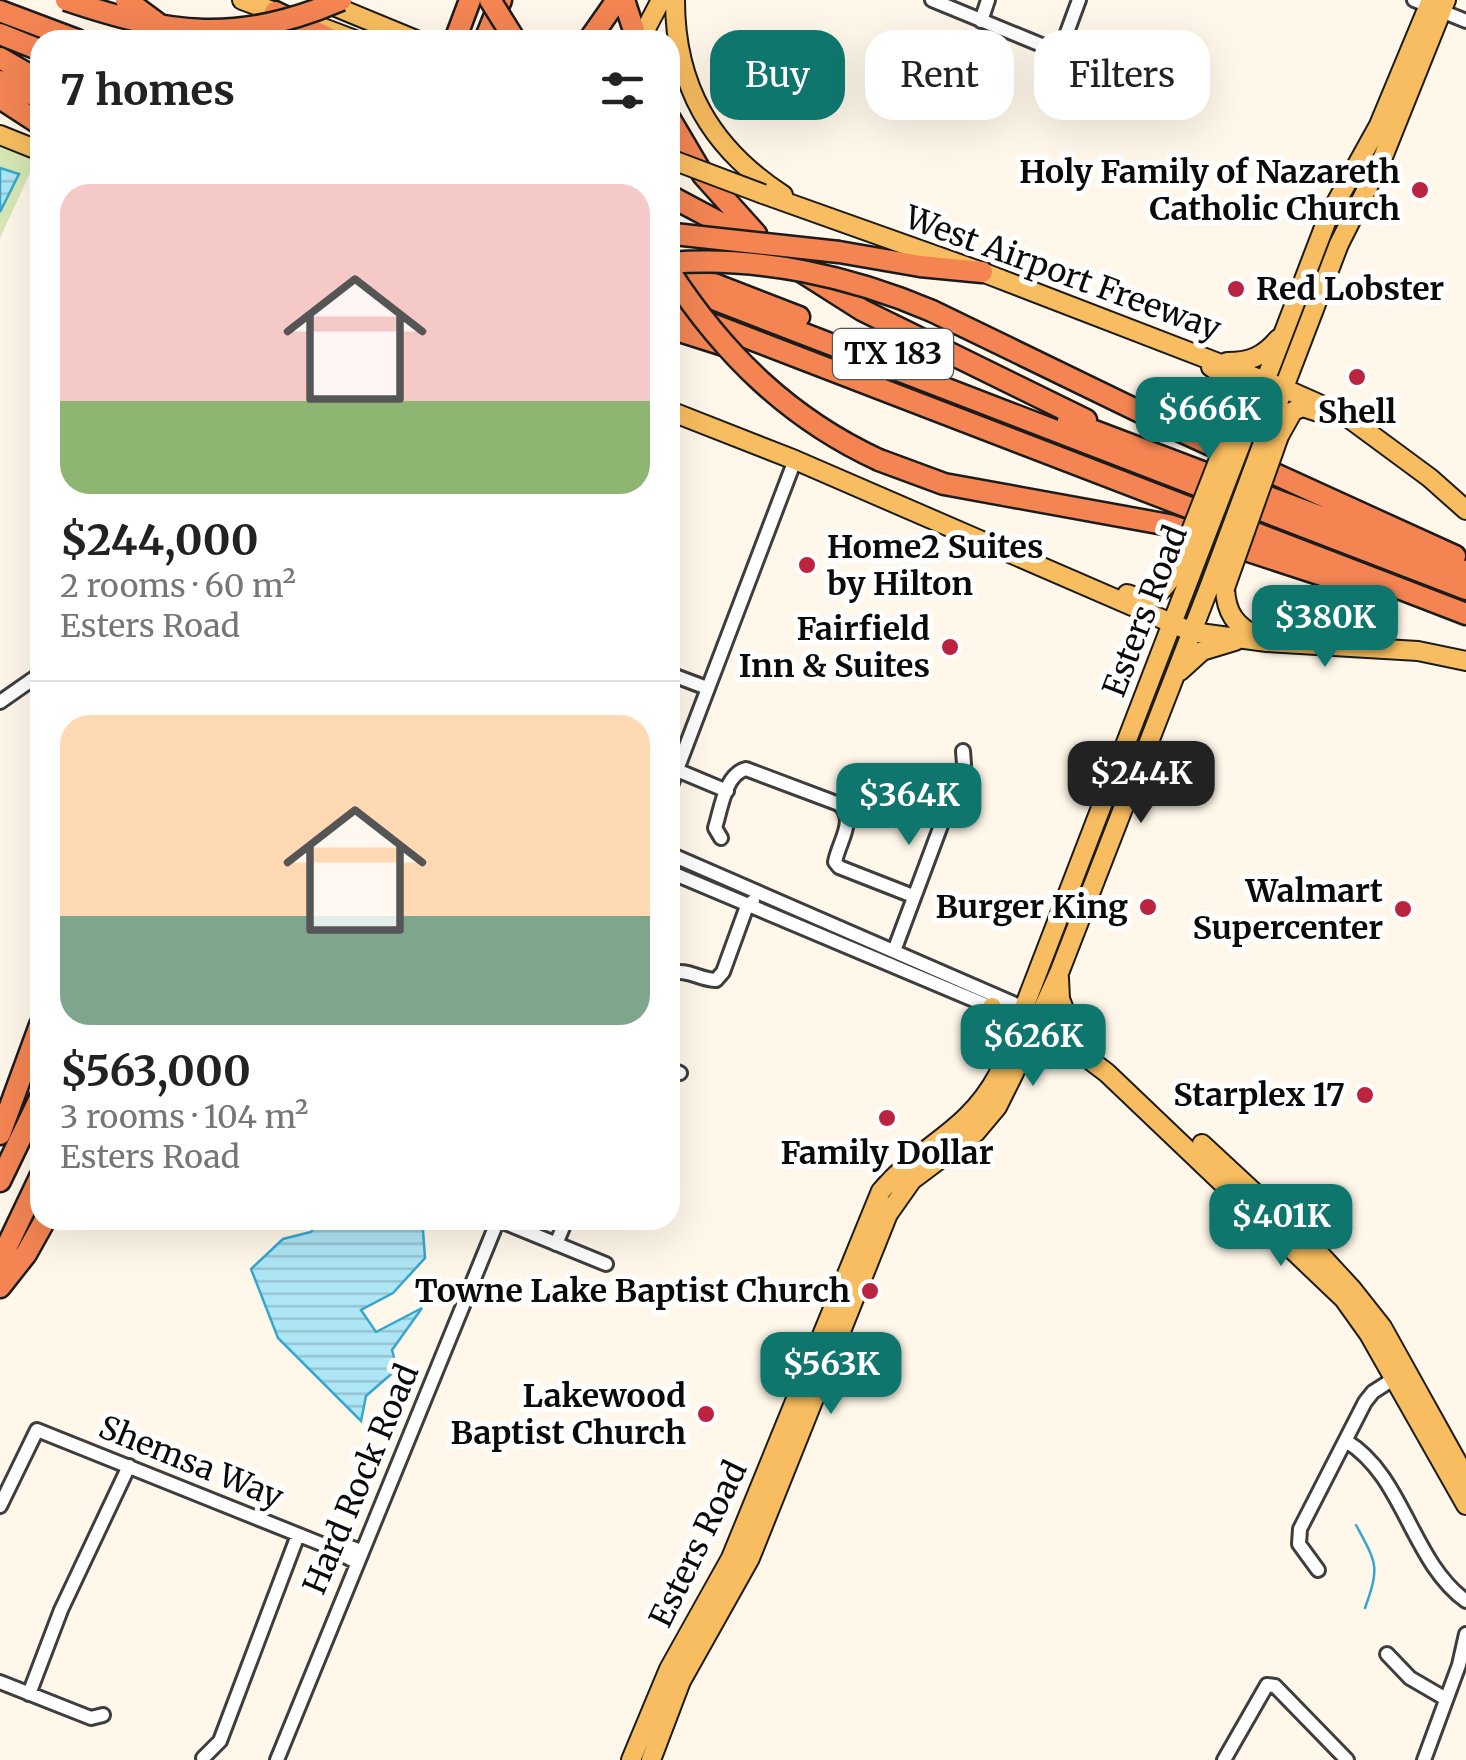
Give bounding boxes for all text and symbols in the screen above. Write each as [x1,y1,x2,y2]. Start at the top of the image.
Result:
chip: Buy [710,30,845,120]
chip: Rent [865,30,1014,120]
chip: Filters [1034,30,1210,120]
icon: filters [595,63,650,118]
text: 7 homes [60,64,235,116]
place label: Holy Family of Nazareth Catholic Church [1019,152,1400,229]
marker: Holy Family of Nazareth Catholic Church [1409,179,1431,201]
street label: West Airport Freeway [899,197,1227,349]
icon: home [265,249,445,429]
place label: Red Lobster [1256,269,1444,309]
marker: Red Lobster [1225,278,1247,300]
road number: TX 183 [833,329,953,379]
marker: Shell [1346,366,1368,388]
pin: $666K [1139,377,1279,462]
text: $666K [1157,389,1261,429]
place label: Shell [1318,392,1396,432]
text: $244,000 [60,514,259,566]
street label: Esters Road [1094,520,1196,702]
place label: Home2 Suites by Hilton [827,527,1043,604]
marker: Home2 Suites by Hilton [796,554,818,576]
text: 2 rooms · 60 m² [60,566,296,606]
pin: $380K [1255,585,1395,670]
text: $380K [1274,597,1376,637]
text: Esters Road [60,606,240,646]
place label: Fairfield Inn & Suites [739,609,930,686]
marker: Fairfield Inn & Suites [939,636,961,658]
pin: $244K [1071,741,1211,826]
text: $244K [1090,753,1192,793]
pin: $364K [839,763,979,848]
text: $364K [858,775,960,815]
icon: home [265,780,445,960]
place label: Walmart Supercenter [1193,871,1383,948]
place label: Burger King [935,887,1128,927]
marker: Burger King [1137,896,1159,918]
marker: Walmart Supercenter [1392,898,1414,920]
pin: $626K [963,1004,1103,1089]
text: $626K [983,1016,1083,1056]
text: $563,000 [60,1045,251,1097]
place label: Starplex 17 [1173,1075,1345,1115]
marker: Starplex 17 [1354,1084,1376,1106]
text: 3 rooms · 104 m² [60,1097,308,1137]
marker: Family Dollar [876,1107,898,1129]
place label: Family Dollar [780,1133,994,1173]
text: Esters Road [60,1137,240,1177]
pin: $401K [1211,1184,1351,1269]
text: $401K [1231,1196,1331,1236]
place label: Towne Lake Baptist Church [415,1271,850,1311]
marker: Towne Lake Baptist Church [859,1280,881,1302]
pin: $563K [761,1332,901,1417]
text: $563K [782,1344,880,1384]
street label: Hard Rock Road [295,1358,427,1600]
place label: Lakewood Baptist Church [451,1376,686,1453]
marker: Lakewood Baptist Church [695,1403,717,1425]
street label: Shemsa Way [93,1407,289,1517]
street label: Esters Road [641,1454,755,1634]

